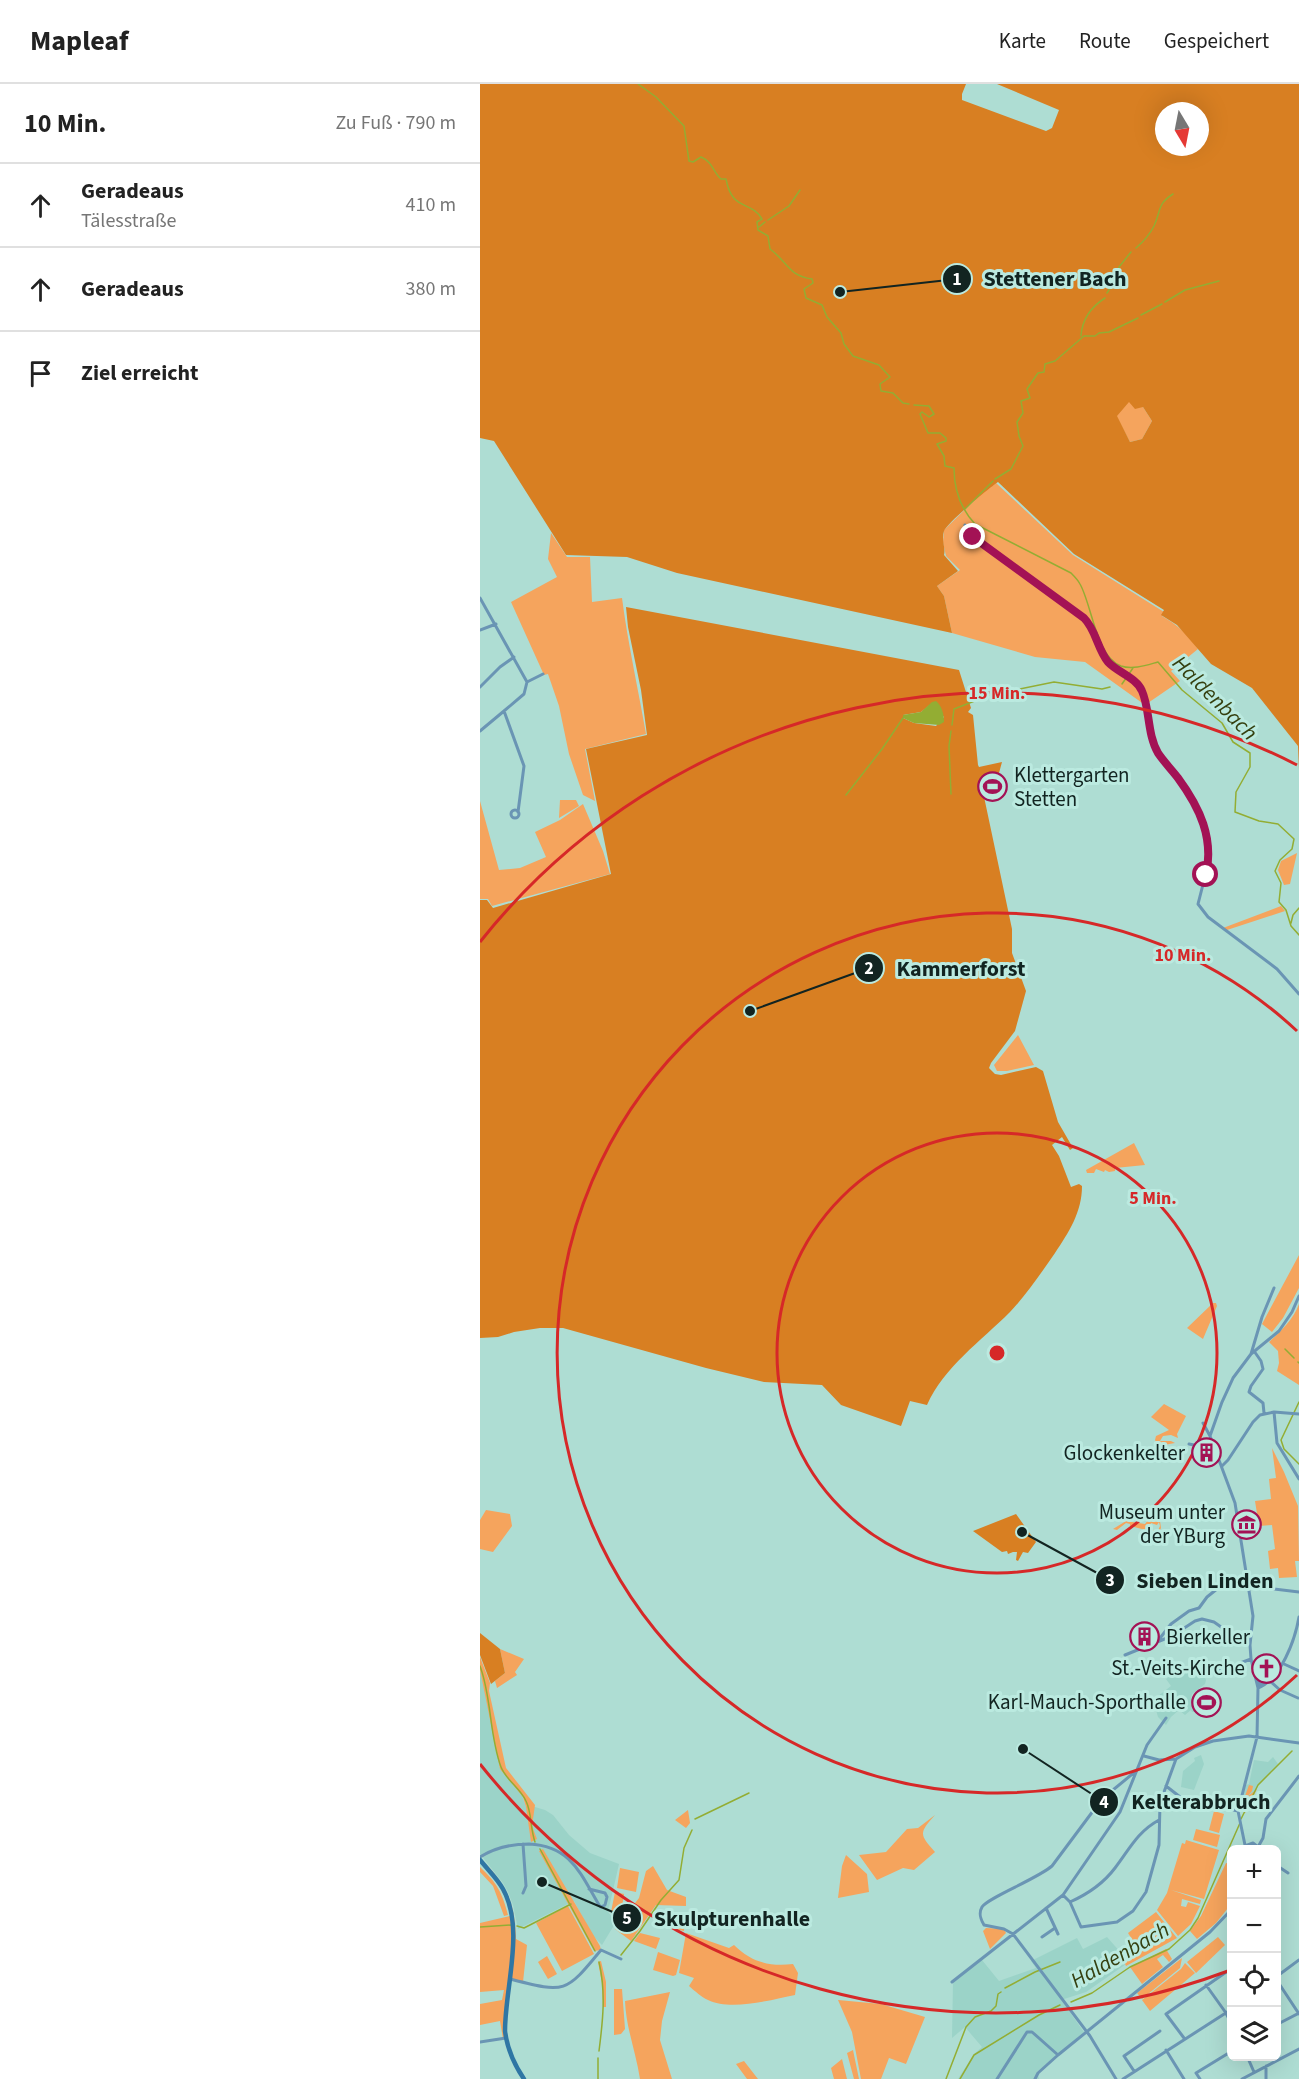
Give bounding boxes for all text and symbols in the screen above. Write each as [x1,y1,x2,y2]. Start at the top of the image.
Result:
text: Mapleaf [30,21,129,61]
text: Karte [999,26,1046,56]
text: Route [1079,26,1131,56]
text: Gespeichert [1164,26,1269,56]
north arrow [1155,102,1209,156]
text: 10 Min. [24,105,106,142]
text: Zu Fuß · 790 m [335,109,456,137]
text: Geradeaus [81,175,184,207]
icon: ahead [24,189,57,222]
text: 410 m [406,191,456,219]
text: Tälesstraße [81,207,176,235]
callout: Stettener Bach [942,259,1139,299]
text: Stettener Bach [983,263,1127,295]
text: 1 [952,267,962,292]
icon: ahead [24,273,57,306]
text: Geradeaus [81,273,184,305]
text: 380 m [406,275,456,303]
icon: arrive [24,357,57,390]
text: Ziel erreicht [81,357,199,389]
route end [959,523,985,549]
water label: Haldenbach [1165,648,1265,748]
text: 15 Min. [969,681,1026,706]
place label: Klettergarten Stetten [1014,760,1130,814]
sports icon: Klettergarten Stetten [977,771,1009,803]
route start [1192,861,1218,887]
text: 10 Min. [1155,943,1212,968]
callout: Kammerforst [854,948,1037,988]
text: Kammerforst [897,953,1026,985]
text: 2 [864,956,874,981]
text: 5 Min. [1129,1186,1177,1211]
centre of rings [987,1343,1007,1363]
building icon: Glockenkelter [1190,1437,1222,1469]
place label: Glockenkelter [1064,1438,1186,1468]
place label: Museum unter der YBurg [1099,1497,1226,1551]
museum icon: Museum unter der YBurg [1230,1508,1262,1540]
callout: Sieben Linden [1095,1560,1286,1600]
text: Sieben Linden [1136,1565,1274,1597]
text: 3 [1105,1568,1115,1593]
building icon: Bierkeller [1129,1621,1161,1653]
place label: Bierkeller [1166,1622,1251,1652]
church icon: St.-Veits-Kirche [1250,1652,1282,1684]
place label: St.-Veits-Kirche [1111,1653,1245,1683]
sports icon: Karl-Mauch-Sporthalle [1191,1686,1223,1718]
place label: Karl-Mauch-Sporthalle [988,1687,1186,1717]
callout: Kelterabbruch [1089,1782,1282,1822]
text: Kelterabbruch [1131,1786,1271,1818]
text: 4 [1099,1790,1109,1815]
map controls [1227,1845,1281,2061]
button: + [1227,1845,1281,1899]
callout: Skulpturenhalle [612,1898,822,1938]
button: − [1227,1899,1281,1953]
text: Skulpturenhalle [654,1903,810,1935]
text: 5 [622,1906,632,1931]
water label: Haldenbach [1065,1914,1175,1996]
button: locate [1227,1953,1281,2007]
button: layers [1227,2007,1281,2061]

